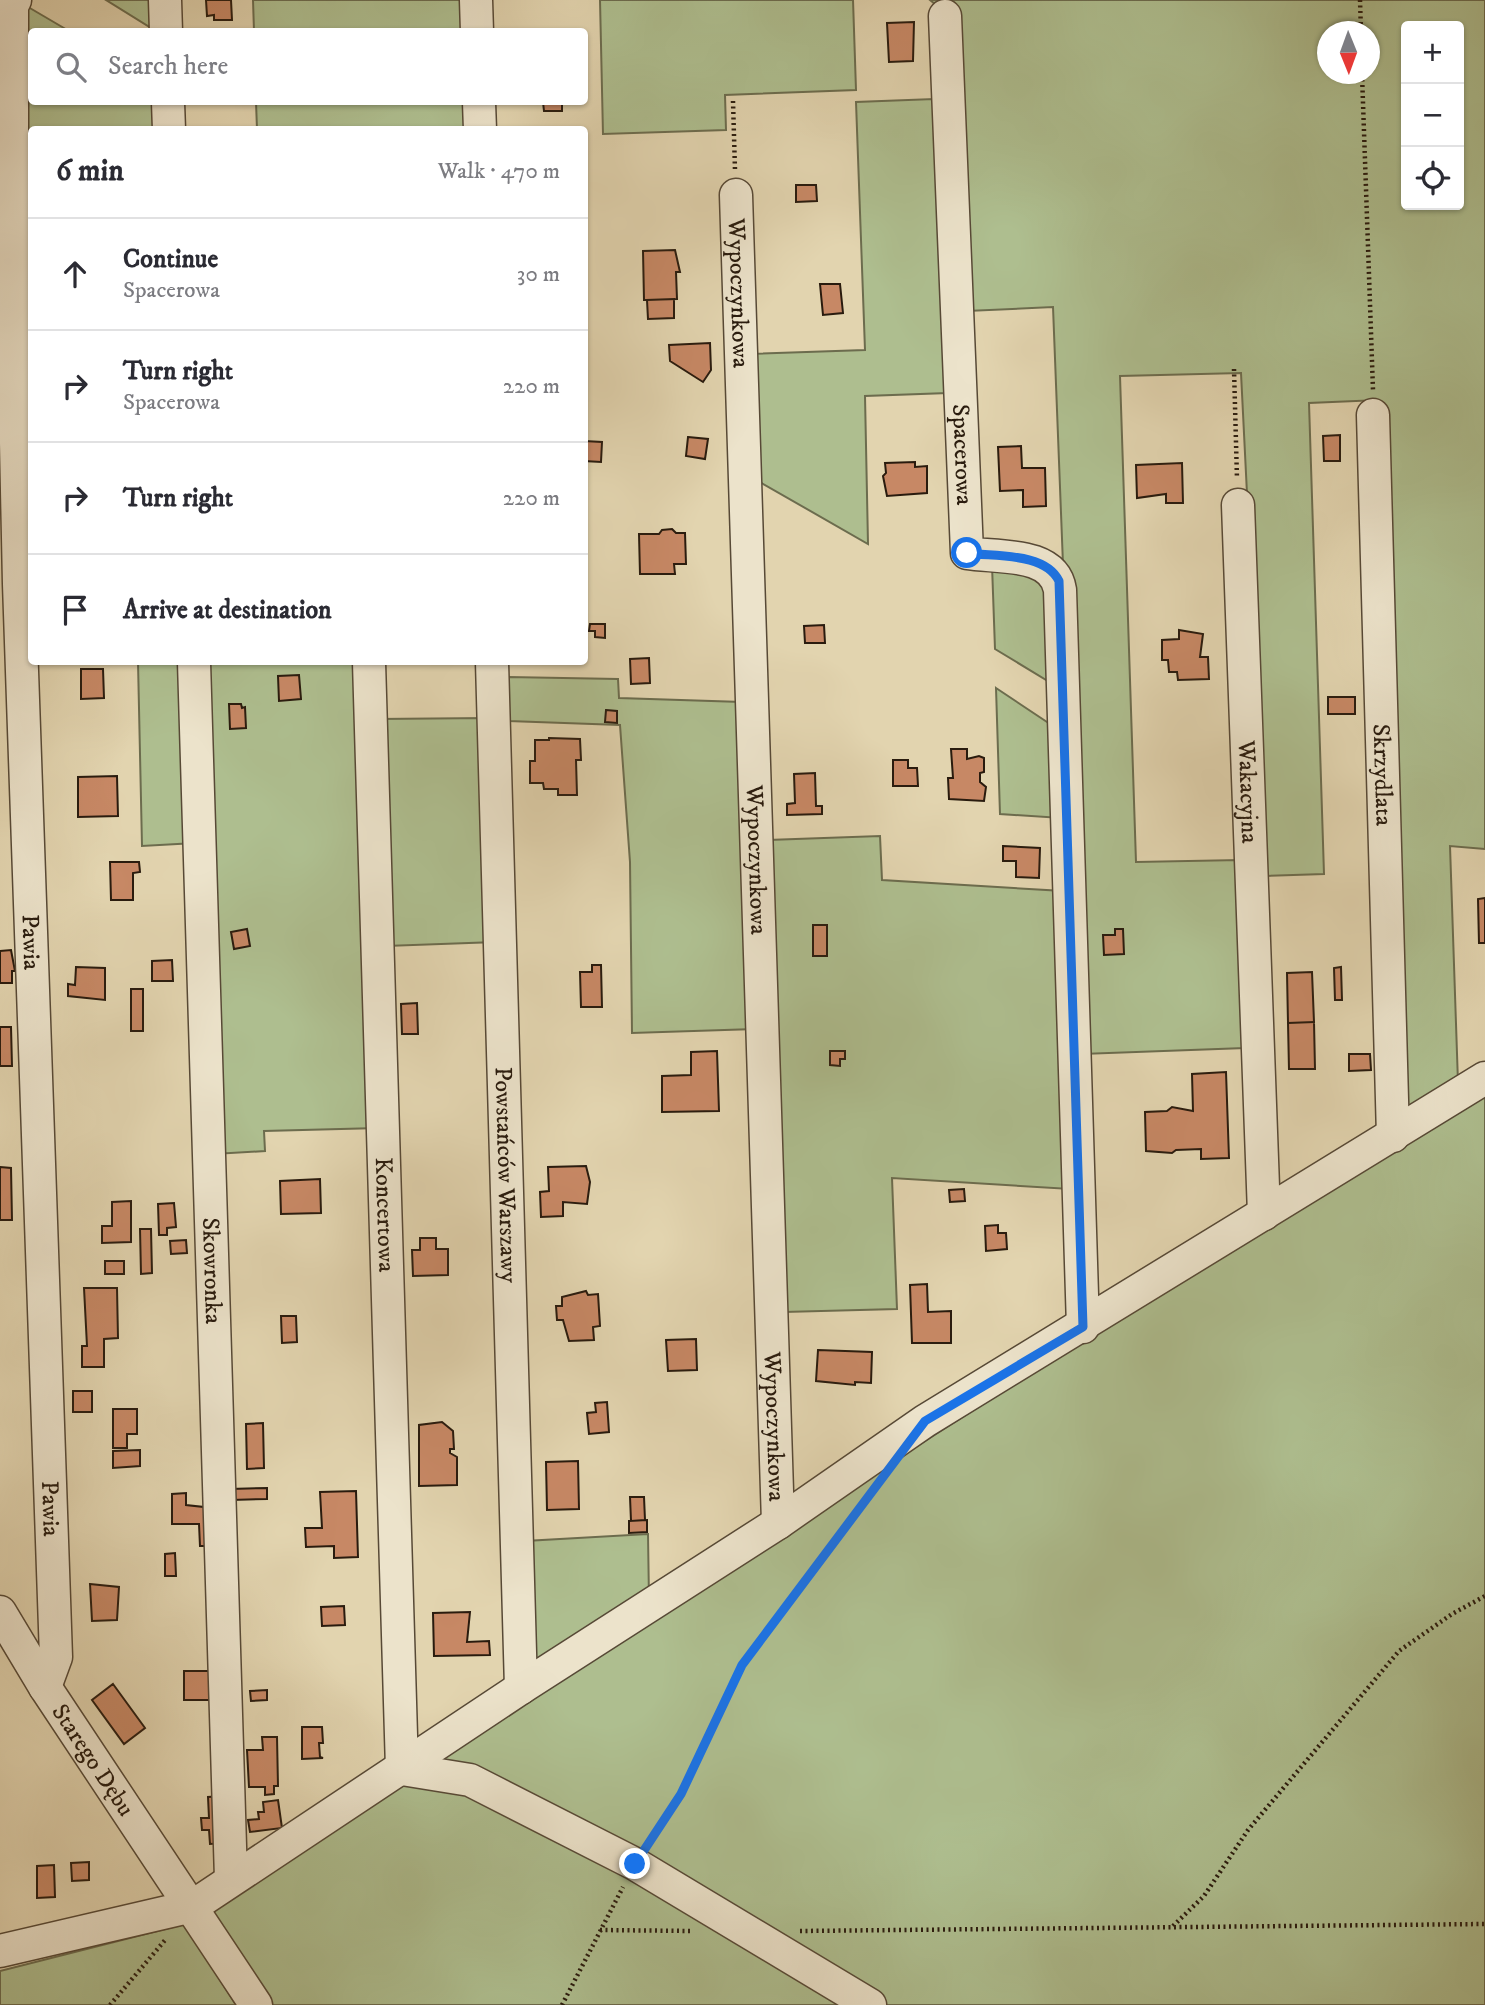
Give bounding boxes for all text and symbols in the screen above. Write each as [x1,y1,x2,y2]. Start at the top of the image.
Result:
north arrow [1317,21,1380,84]
map controls [1401,21,1464,210]
button: + [1401,21,1464,84]
search box [28,28,588,105]
icon: search [52,48,90,86]
text: Search here [108,50,228,83]
button: − [1401,84,1464,147]
button: locate [1401,147,1464,210]
text: 6 min [56,153,124,190]
text: Walk · 470 m [438,157,560,186]
street label: Wypoczynkowa [721,217,755,369]
text: Continue [123,243,218,276]
icon: ahead [56,255,94,293]
text: 30 m [517,260,560,289]
text: Spacerowa [123,276,220,305]
text: Turn right [123,355,233,388]
icon: right [56,367,94,405]
text: 220 m [503,372,560,401]
text: Spacerowa [123,388,220,417]
street label: Spacerowa [945,403,979,507]
icon: right [56,479,94,517]
text: Turn right [123,482,233,515]
text: 220 m [503,484,560,513]
route start [951,537,982,568]
icon: arrive [56,591,94,629]
text: Arrive at destination [123,594,332,627]
street label: Skrzydlata [1366,723,1398,827]
street label: Wakacyjna [1231,739,1264,845]
street label: Wypoczynkowa [739,783,773,936]
street label: Pawia [14,914,46,971]
street label: Powstańców Warszawy [487,1066,524,1284]
street label: Koncertowa [368,1157,401,1273]
street label: Skowronka [195,1217,228,1325]
street label: Wypoczynkowa [757,1350,791,1503]
street label: Pawia [34,1480,66,1538]
street label: Starego Dębu [45,1699,141,1822]
route end [619,1848,650,1879]

